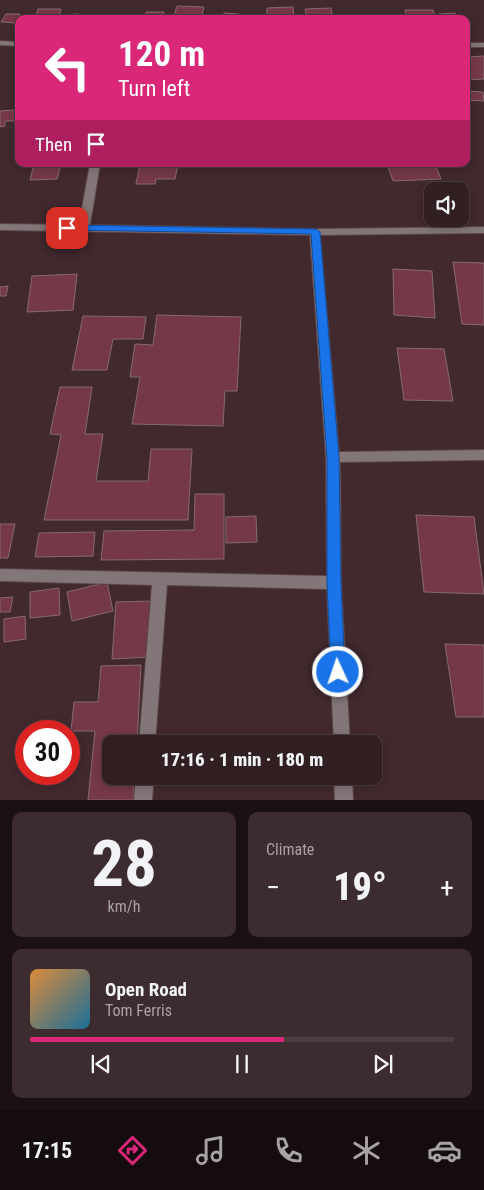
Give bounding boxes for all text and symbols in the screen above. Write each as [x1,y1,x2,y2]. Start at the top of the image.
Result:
text: 120 m [118,34,205,75]
icon: left [35,35,100,100]
text: Turn left [118,76,190,101]
icon: arrive [82,130,110,158]
text: Then [35,133,72,156]
map controls [424,182,469,227]
button: sound [424,182,469,227]
pin [46,207,88,249]
icon: arrive [53,214,81,242]
position arrow [311,645,363,697]
speed limit sign: 30 [15,720,80,785]
text: 17:16 · 1 min · 180 m [161,748,323,771]
text: 28 [91,826,157,902]
text: Climate [266,840,314,859]
text: 19° [333,865,387,909]
text: − [266,871,280,904]
text: + [440,871,454,904]
text: km/h [108,897,140,916]
text: Open Road [105,978,187,1001]
text: Tom Ferris [105,1001,172,1020]
icon: previous [87,1050,115,1078]
icon: pause [228,1050,256,1078]
icon: next [369,1050,397,1078]
icon: directions [115,1133,150,1168]
icon: music [193,1133,228,1168]
icon: phone [271,1133,306,1168]
icon: climate [349,1133,384,1168]
icon: car [427,1133,462,1168]
text: 17:15 [22,1138,72,1163]

